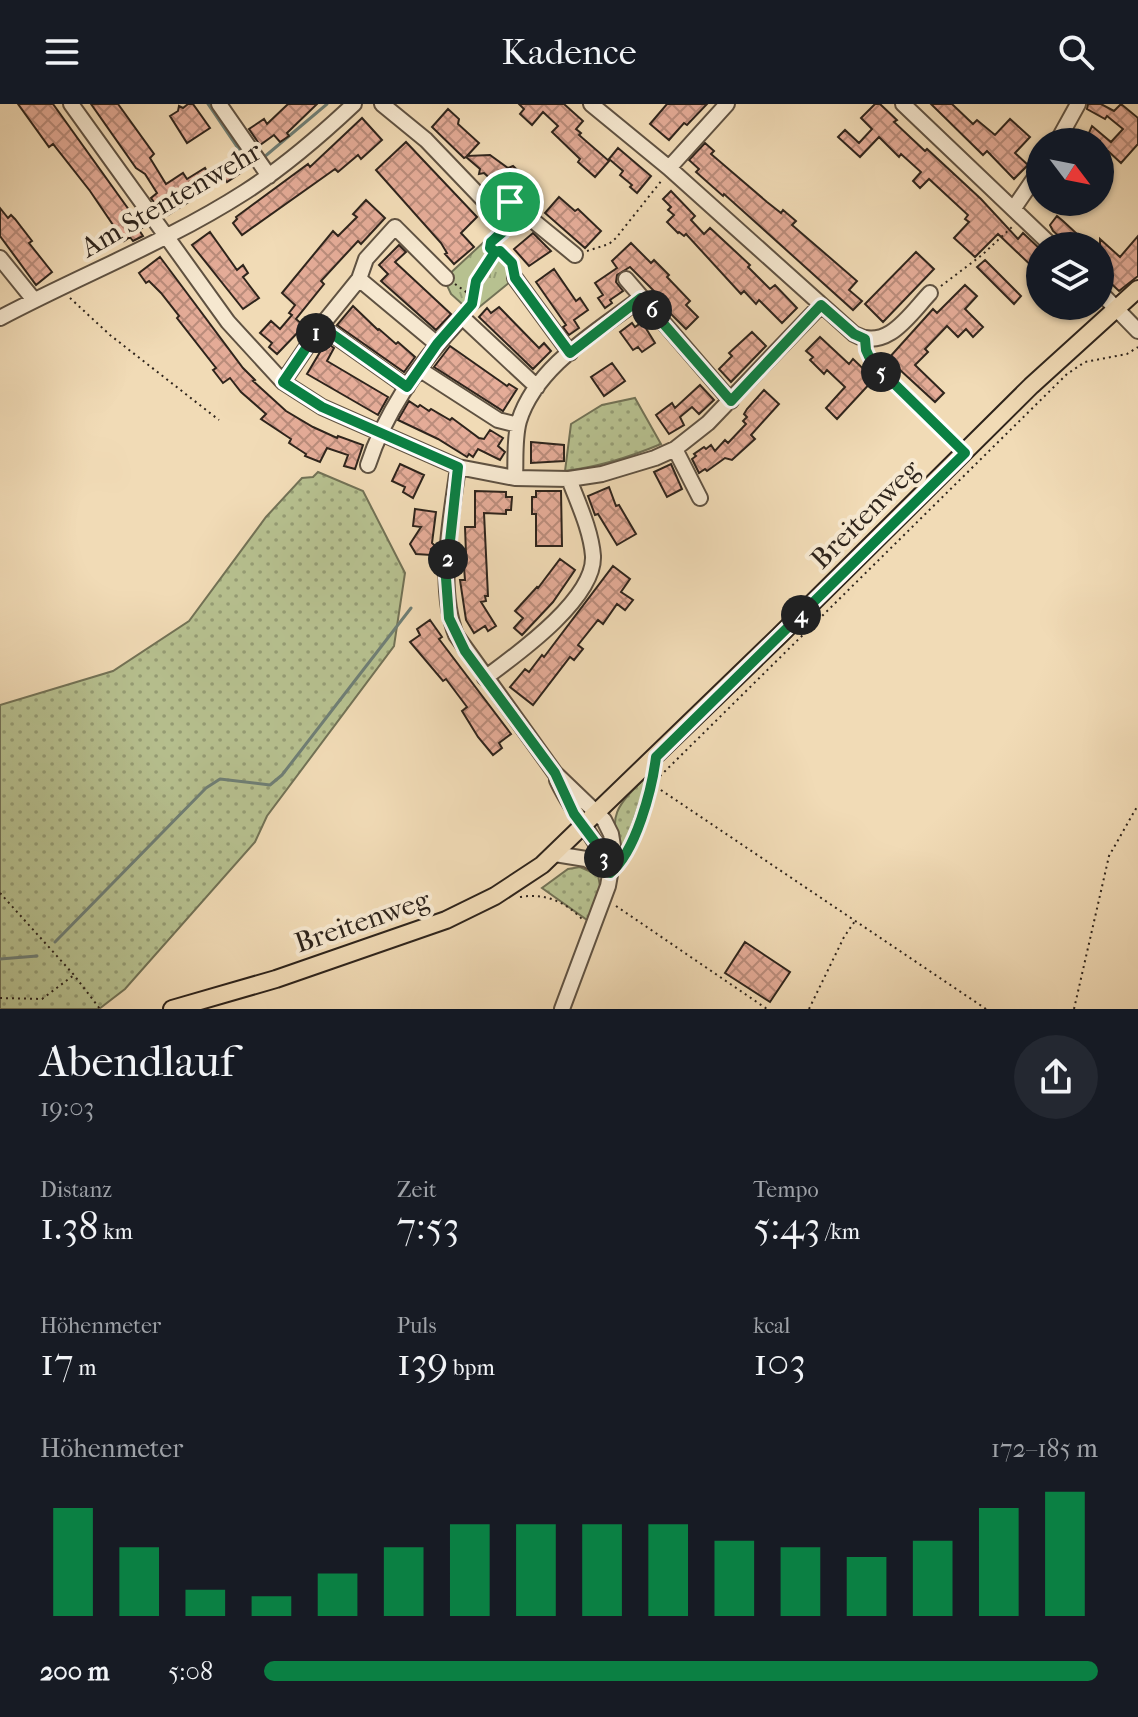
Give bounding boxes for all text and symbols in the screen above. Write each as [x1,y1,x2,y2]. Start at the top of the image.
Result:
icon: menu [40,30,84,74]
icon: search [1054,30,1098,74]
text: Kadence [501,31,637,73]
north arrow [1026,128,1114,216]
map controls [1026,128,1114,320]
street label: Am Stentenwehr [74,134,267,265]
pin [476,168,544,236]
icon: arrive [488,180,532,224]
button: layers [1026,232,1114,320]
pin: 6 [632,290,672,330]
text: 6 [646,297,658,323]
pin: 1 [296,313,336,353]
text: 1 [312,320,320,346]
pin: 5 [861,352,901,392]
text: 5 [876,359,886,385]
street label: Breitenweg [804,452,927,575]
pin: 2 [428,539,468,579]
text: 2 [442,546,454,572]
pin: 4 [781,595,821,635]
text: 4 [795,602,808,628]
pin: 3 [584,838,624,878]
text: 3 [599,845,609,871]
street label: Breitenweg [290,882,435,959]
button: share [1014,1035,1098,1119]
text: Abendlauf [40,1036,234,1087]
text: 19:03 [40,1092,94,1123]
text: Distanz [40,1177,112,1203]
text: Zeit [397,1177,437,1203]
text: Tempo [753,1177,819,1203]
text: 1.38 [40,1203,98,1249]
text: 7:53 [397,1203,459,1249]
text: 5:43 [753,1203,820,1249]
text: km [98,1219,133,1245]
text: /km [820,1219,860,1245]
text: Höhenmeter [40,1313,161,1339]
text: Puls [397,1313,437,1339]
text: kcal [753,1313,790,1339]
text: 17 [40,1339,74,1385]
text: 139 [397,1339,448,1385]
text: 103 [753,1339,806,1385]
text: m [74,1355,97,1381]
text: bpm [448,1355,495,1381]
text: Höhenmeter [40,1433,183,1464]
text: 172–185 m [991,1433,1098,1464]
text: 200 m [40,1656,109,1687]
text: 5:08 [168,1656,213,1687]

